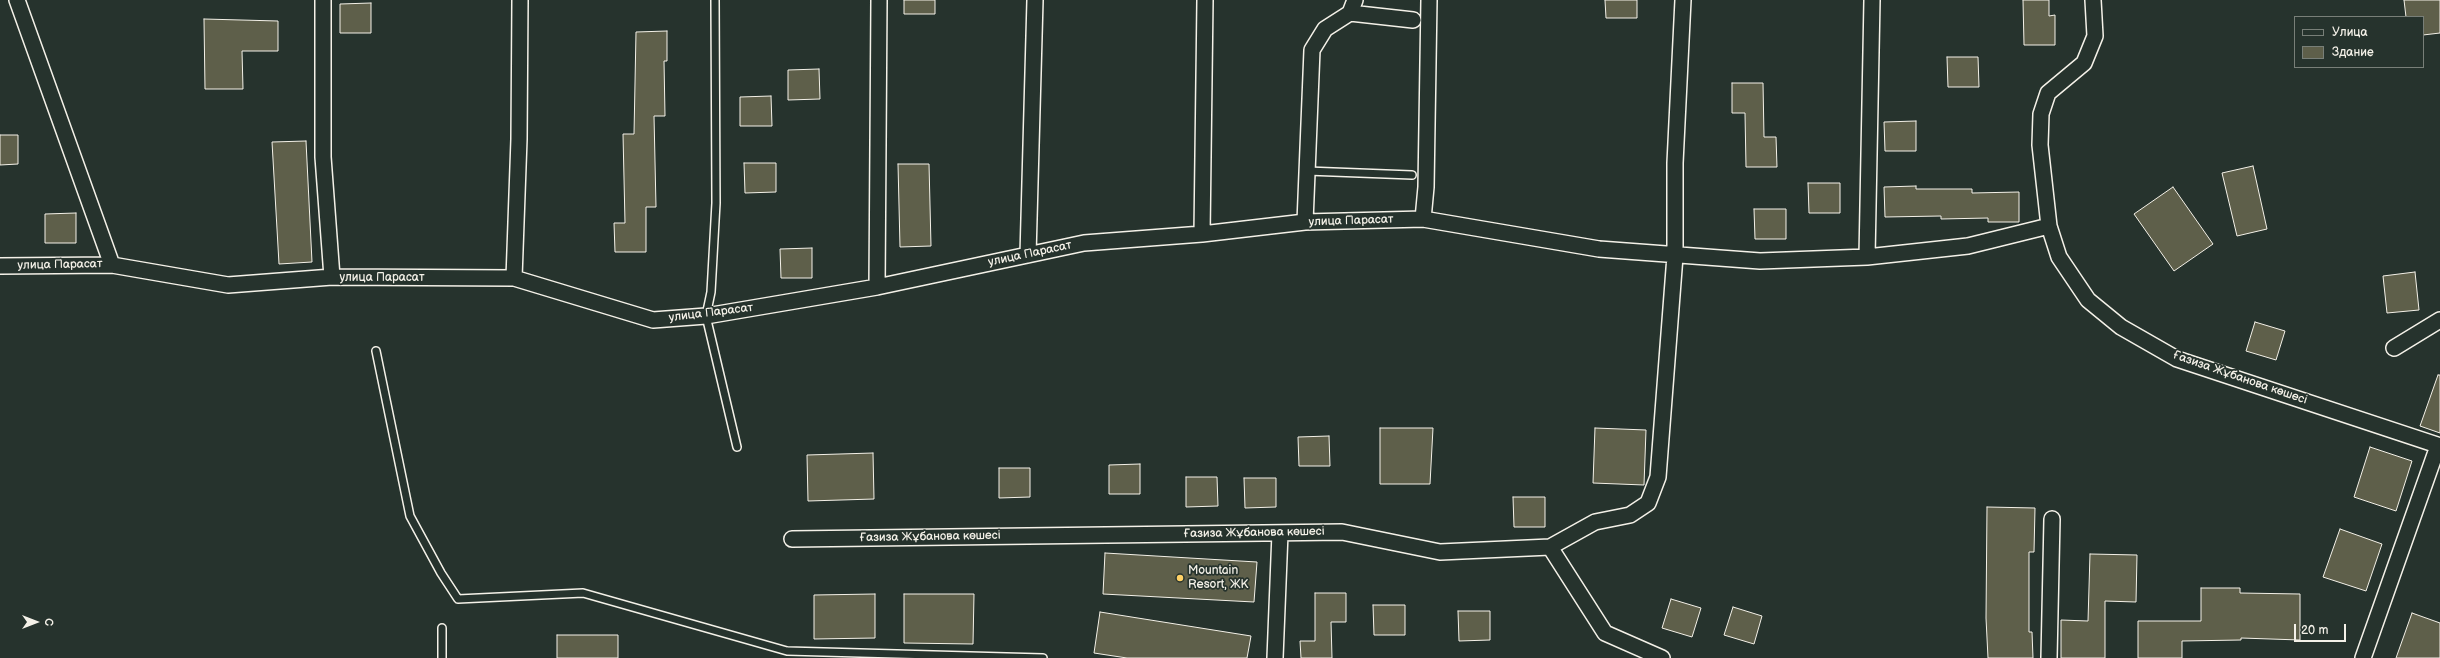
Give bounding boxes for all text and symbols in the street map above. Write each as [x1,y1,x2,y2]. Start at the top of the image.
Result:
legend [2294,16,2424,68]
text: Улица [2332,25,2368,40]
text: Здание [2332,45,2374,60]
street label: улица Парасат [1308,212,1394,230]
street label: улица Парасат [987,238,1073,270]
street label: улица Парасат [17,257,103,273]
street label: улица Парасат [340,271,424,285]
street label: улица Парасат [668,301,754,325]
street label: Ғазиза Жұбанова көшесі [2171,348,2309,408]
street label: Ғазиза Жұбанова көшесі [1183,525,1325,541]
street label: Ғазиза Жұбанова көшесі [859,529,1001,545]
place label: Mountain Resort, ЖК [1188,564,1248,592]
marker: Mountain Resort, ЖК [1175,573,1185,583]
north arrow [16,602,56,642]
scale bar [2296,616,2348,642]
text: С [42,618,55,626]
text: 20 m [2301,623,2328,638]

